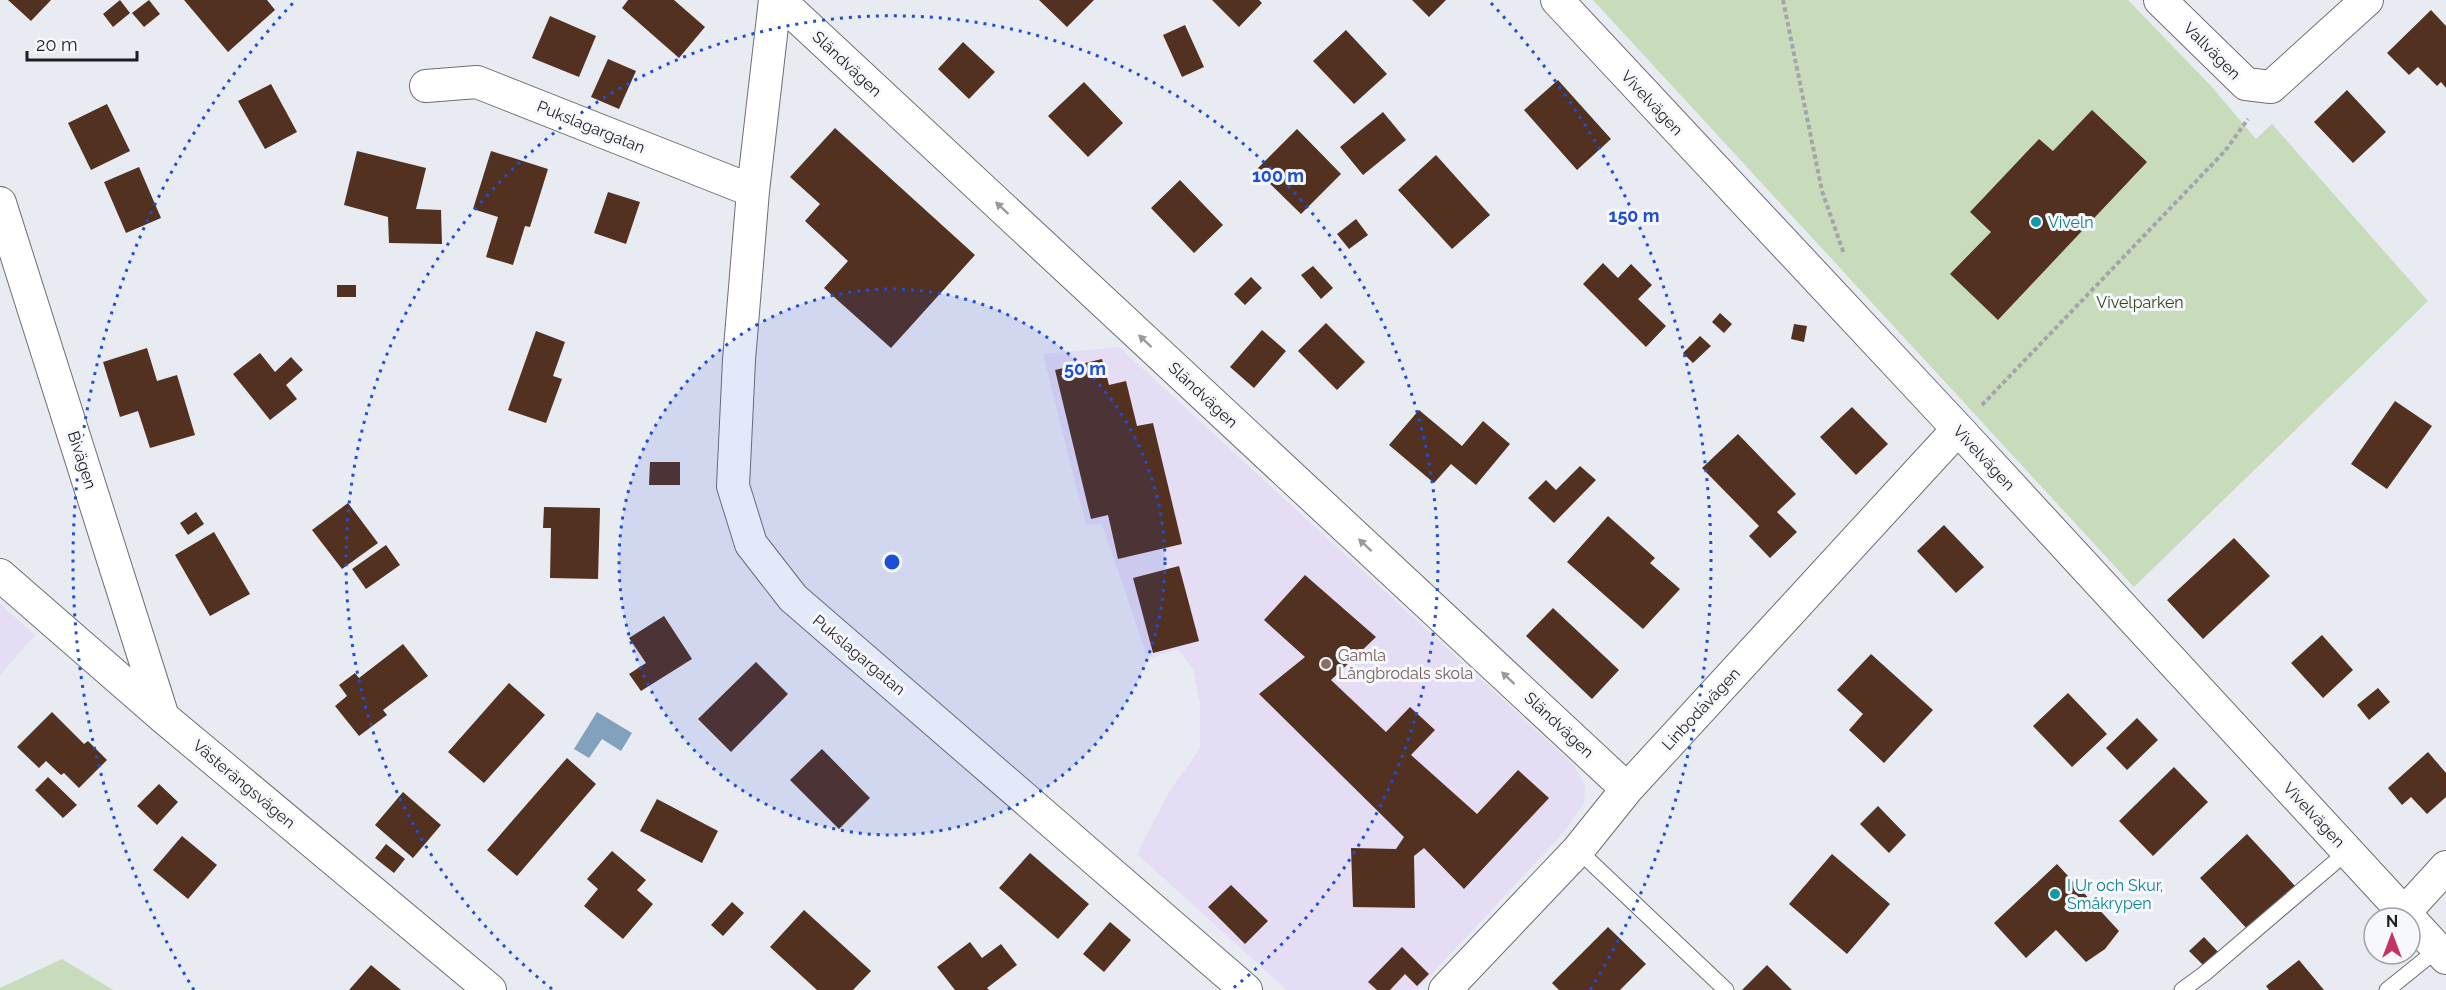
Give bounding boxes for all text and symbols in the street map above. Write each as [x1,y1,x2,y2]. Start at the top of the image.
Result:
street label: Vallvägen [2180,19,2244,83]
scale bar [27,24,136,62]
street label: Sländvägen [808,27,886,101]
text: 20 m [36,34,78,55]
street label: Vivelvägen [1617,67,1687,139]
street label: Pukslagargatan [534,97,648,157]
text: 100 m [1252,165,1304,186]
one-way arrow [995,202,1010,215]
text: 150 m [1609,205,1660,226]
place label: Viveln [2048,213,2094,232]
marker: Viveln [2029,215,2043,229]
park label: Vivelparken [2096,293,2184,312]
one-way arrow [1137,334,1152,348]
text: 50 m [1064,358,1106,379]
street label: Sländvägen [1164,358,1242,432]
street label: Vivelvägen [1949,422,2019,494]
street label: Bivägen [64,429,100,491]
one-way arrow [1357,538,1372,552]
centre of rings [882,552,902,572]
street label: Pukslagargatan [809,611,909,699]
place label: Gamla Långbrodals skola [1338,646,1473,683]
marker: Gamla Långbrodals skola [1319,657,1333,671]
street label: Linbodavägen [1658,664,1744,754]
one-way arrow [1501,671,1515,685]
street label: Sländvägen [1520,688,1598,762]
street label: Västerängsvägen [189,736,299,832]
street label: Vivelvägen [2279,779,2349,851]
place label: I Ur och Skur, Småkrypen [2067,876,2163,913]
marker: I Ur och Skur, Småkrypen [2048,887,2062,901]
north arrow [2362,906,2422,966]
text: N [2386,912,2398,931]

